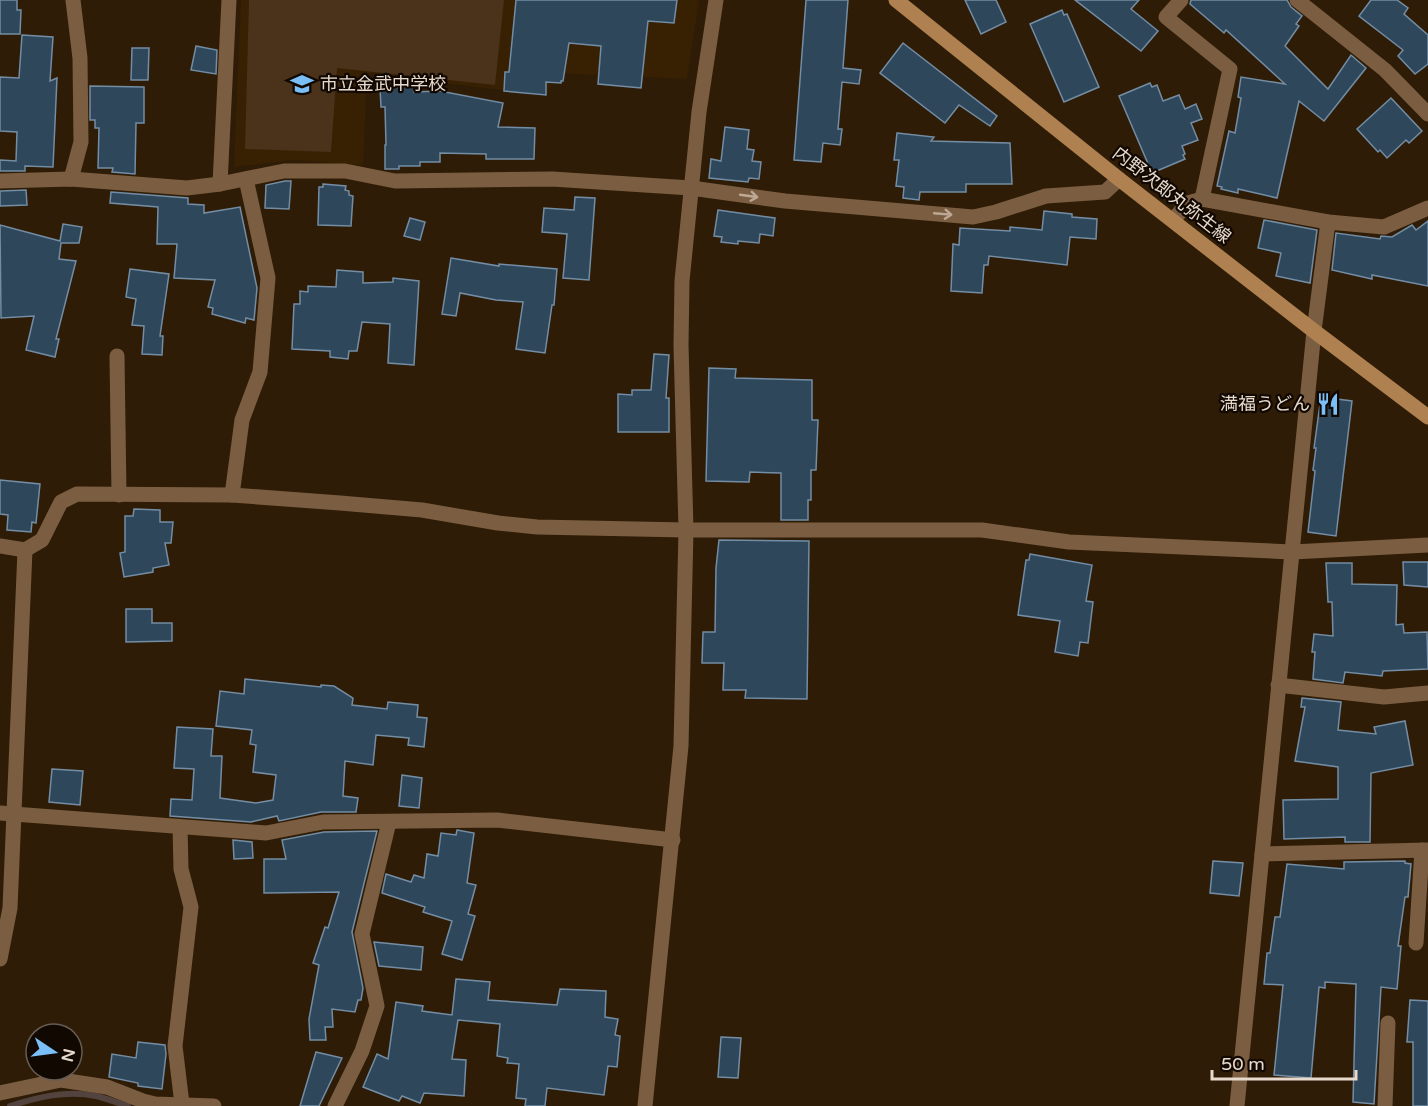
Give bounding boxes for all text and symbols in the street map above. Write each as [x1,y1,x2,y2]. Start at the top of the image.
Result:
school or university icon: 市立金武中学校 [289,71,315,97]
place label: 市立金武中学校 [320,73,446,95]
street label: 内野次郎丸弥生線 [1108,142,1236,248]
one-way arrow [739,191,759,202]
one-way arrow [933,209,953,220]
restaurant icon: 満福うどん [1315,391,1341,417]
place label: 満福うどん [1220,393,1310,415]
north arrow [24,1022,84,1082]
scale bar [1212,1043,1356,1081]
text: N [56,1047,79,1064]
text: 50 m [1221,1053,1265,1075]

